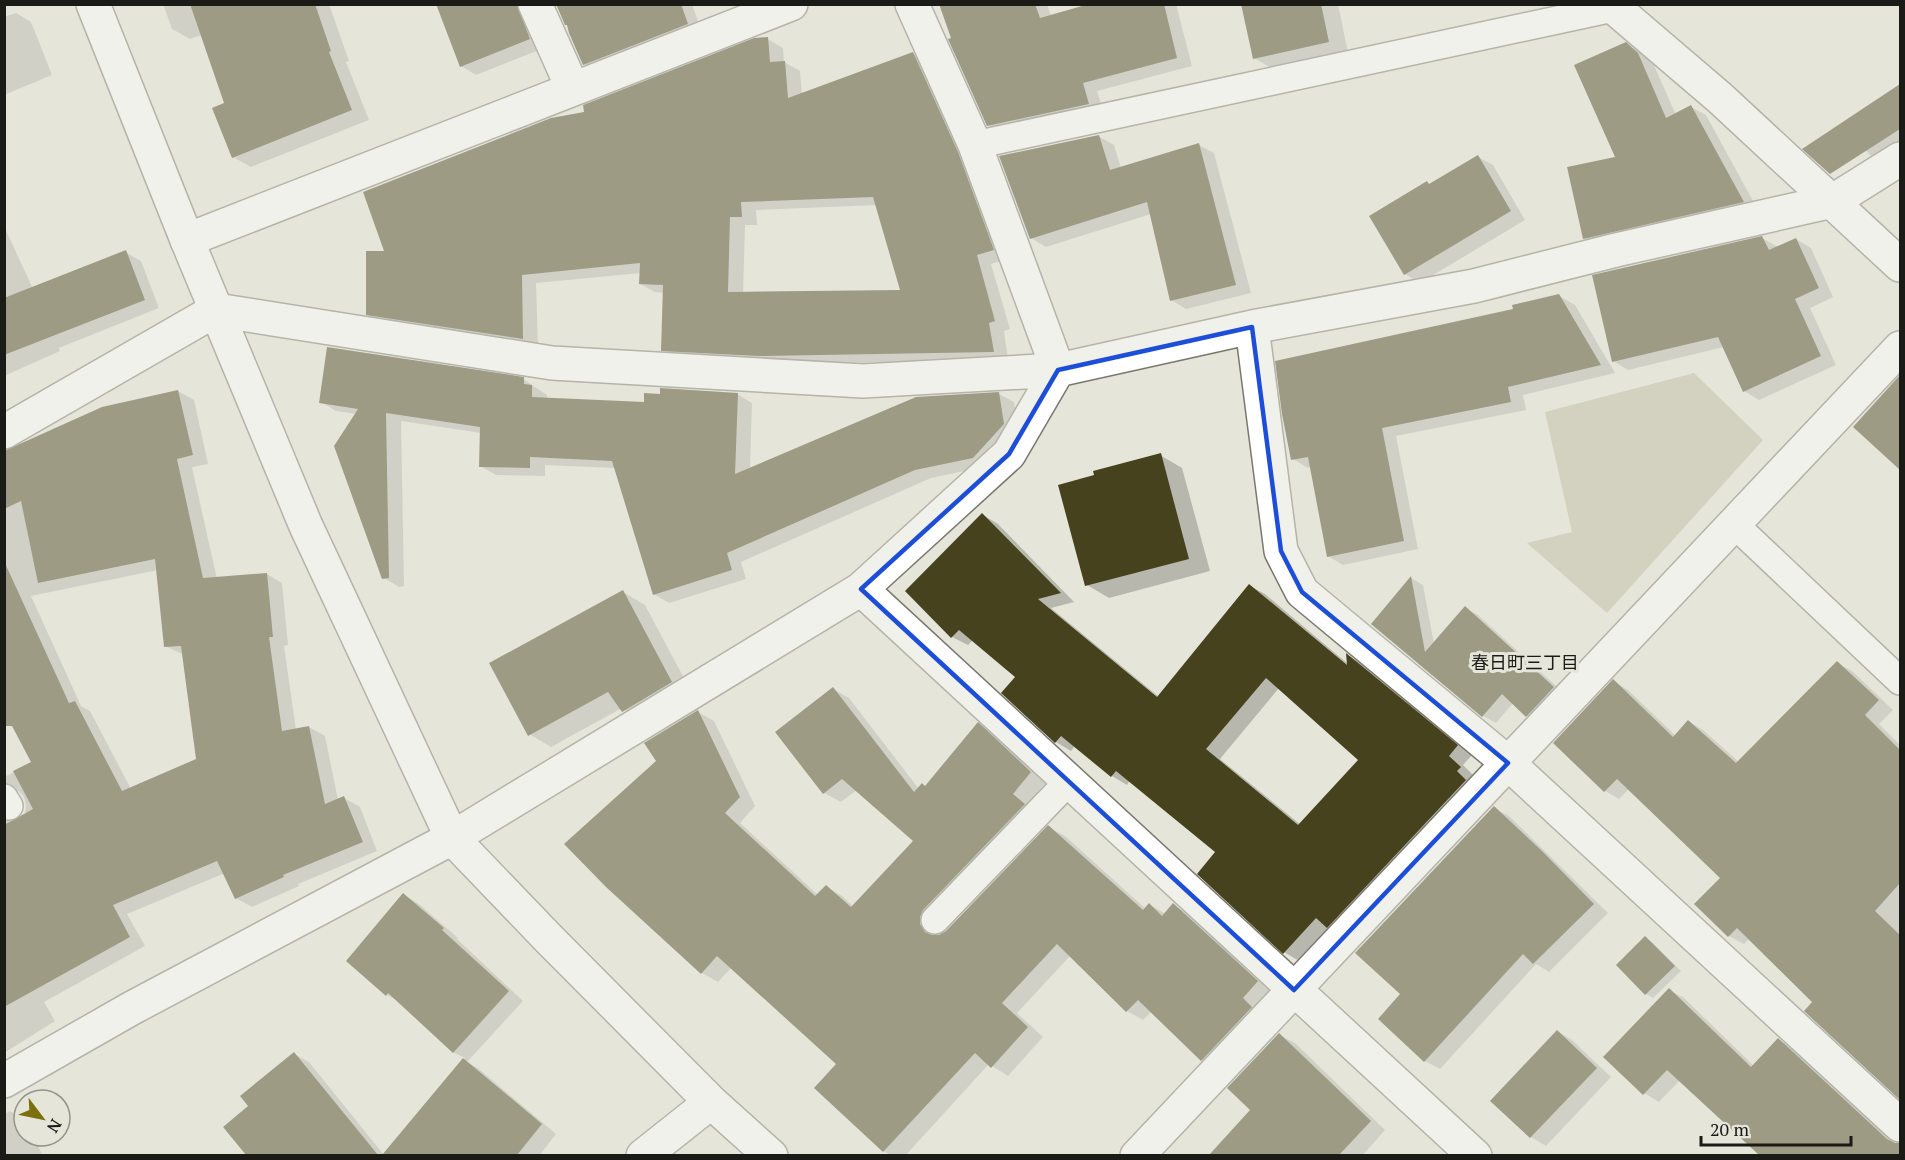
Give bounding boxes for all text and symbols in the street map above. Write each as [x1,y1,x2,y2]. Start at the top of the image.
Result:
district label: 春日町三丁目 [1471,650,1579,674]
north arrow [12,1088,72,1148]
scale bar [1701,1109,1851,1147]
text: N [42,1115,67,1137]
text: 20 m [1710,1117,1750,1141]

